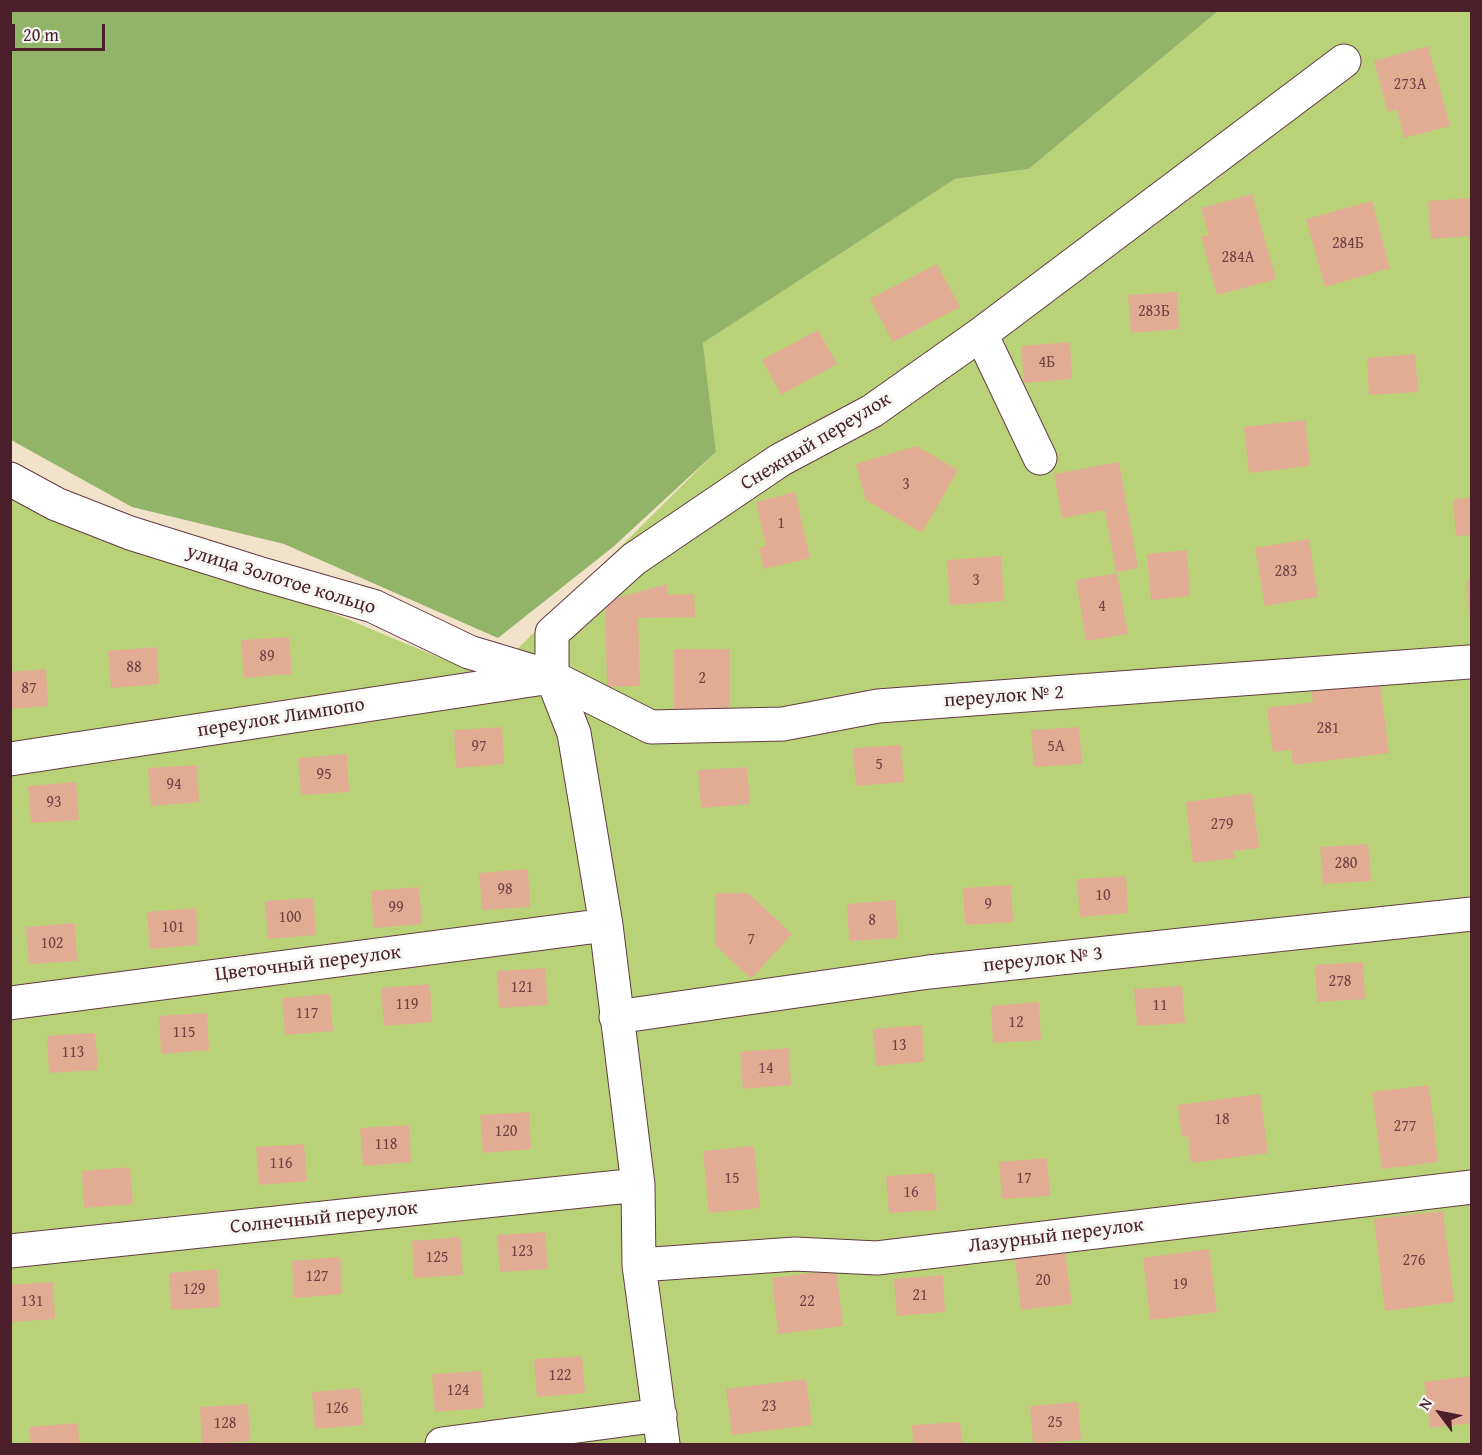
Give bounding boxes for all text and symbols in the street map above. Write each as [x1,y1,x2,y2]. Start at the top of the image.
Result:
scale bar [15,12,108,50]
text: 20 m [23,21,59,48]
house number: 273А [1394,75,1426,95]
house number: 284Б [1332,234,1364,254]
house number: 284А [1222,248,1254,268]
house number: 283Б [1138,302,1170,322]
house number: 4Б [1039,353,1055,373]
street label: Снежный переулок [736,388,896,496]
house number: 3 [902,475,910,495]
house number: 1 [777,514,785,534]
street label: улица Золотое кольцо [184,540,378,620]
house number: 283 [1274,562,1298,582]
house number: 3 [972,571,980,591]
house number: 4 [1098,597,1106,617]
house number: 89 [259,647,275,667]
house number: 88 [126,658,142,678]
house number: 2 [698,669,706,689]
house number: 87 [21,679,37,699]
street label: переулок № 2 [943,681,1065,713]
street label: переулок Лимпопо [196,693,366,743]
house number: 281 [1316,719,1340,739]
house number: 97 [471,737,487,757]
house number: 5А [1047,737,1065,757]
house number: 5 [875,755,883,775]
house number: 95 [316,765,332,785]
house number: 94 [166,775,182,795]
house number: 93 [46,793,62,813]
house number: 279 [1210,815,1234,835]
house number: 280 [1334,854,1358,874]
house number: 98 [497,880,513,900]
house number: 10 [1095,886,1111,906]
house number: 9 [984,895,992,915]
house number: 99 [388,898,404,918]
house number: 100 [278,908,302,928]
house number: 8 [868,911,876,931]
house number: 101 [161,918,185,938]
house number: 7 [747,930,755,950]
house number: 102 [40,934,64,954]
street label: Цветочный переулок [214,941,402,987]
street label: переулок № 3 [982,942,1104,978]
house number: 278 [1328,972,1352,992]
house number: 121 [510,978,534,998]
house number: 119 [395,995,419,1015]
house number: 11 [1152,996,1168,1016]
house number: 117 [295,1004,319,1024]
house number: 12 [1008,1013,1024,1033]
house number: 115 [172,1023,196,1043]
house number: 13 [891,1036,907,1056]
house number: 113 [61,1043,85,1063]
house number: 14 [758,1059,774,1079]
house number: 18 [1214,1110,1230,1130]
house number: 277 [1393,1117,1417,1137]
house number: 120 [494,1122,518,1142]
house number: 118 [374,1135,398,1155]
house number: 116 [269,1154,293,1174]
house number: 15 [724,1169,740,1189]
house number: 17 [1016,1169,1032,1189]
house number: 16 [903,1183,919,1203]
street label: Солнечный переулок [229,1196,419,1240]
street label: Лазурный переулок [967,1213,1145,1259]
house number: 123 [510,1242,534,1262]
house number: 125 [425,1248,449,1268]
house number: 276 [1402,1251,1426,1271]
house number: 127 [305,1267,329,1287]
house number: 20 [1035,1271,1051,1291]
house number: 19 [1172,1275,1188,1295]
house number: 129 [182,1280,206,1300]
house number: 21 [912,1286,928,1306]
house number: 131 [20,1292,44,1312]
house number: 22 [799,1292,815,1312]
house number: 122 [548,1366,572,1386]
house number: 124 [446,1381,470,1401]
north arrow [1410,1383,1470,1443]
text: N [1412,1393,1438,1414]
house number: 23 [761,1397,777,1417]
house number: 126 [325,1399,349,1419]
house number: 25 [1047,1413,1063,1433]
house number: 128 [213,1414,237,1434]

